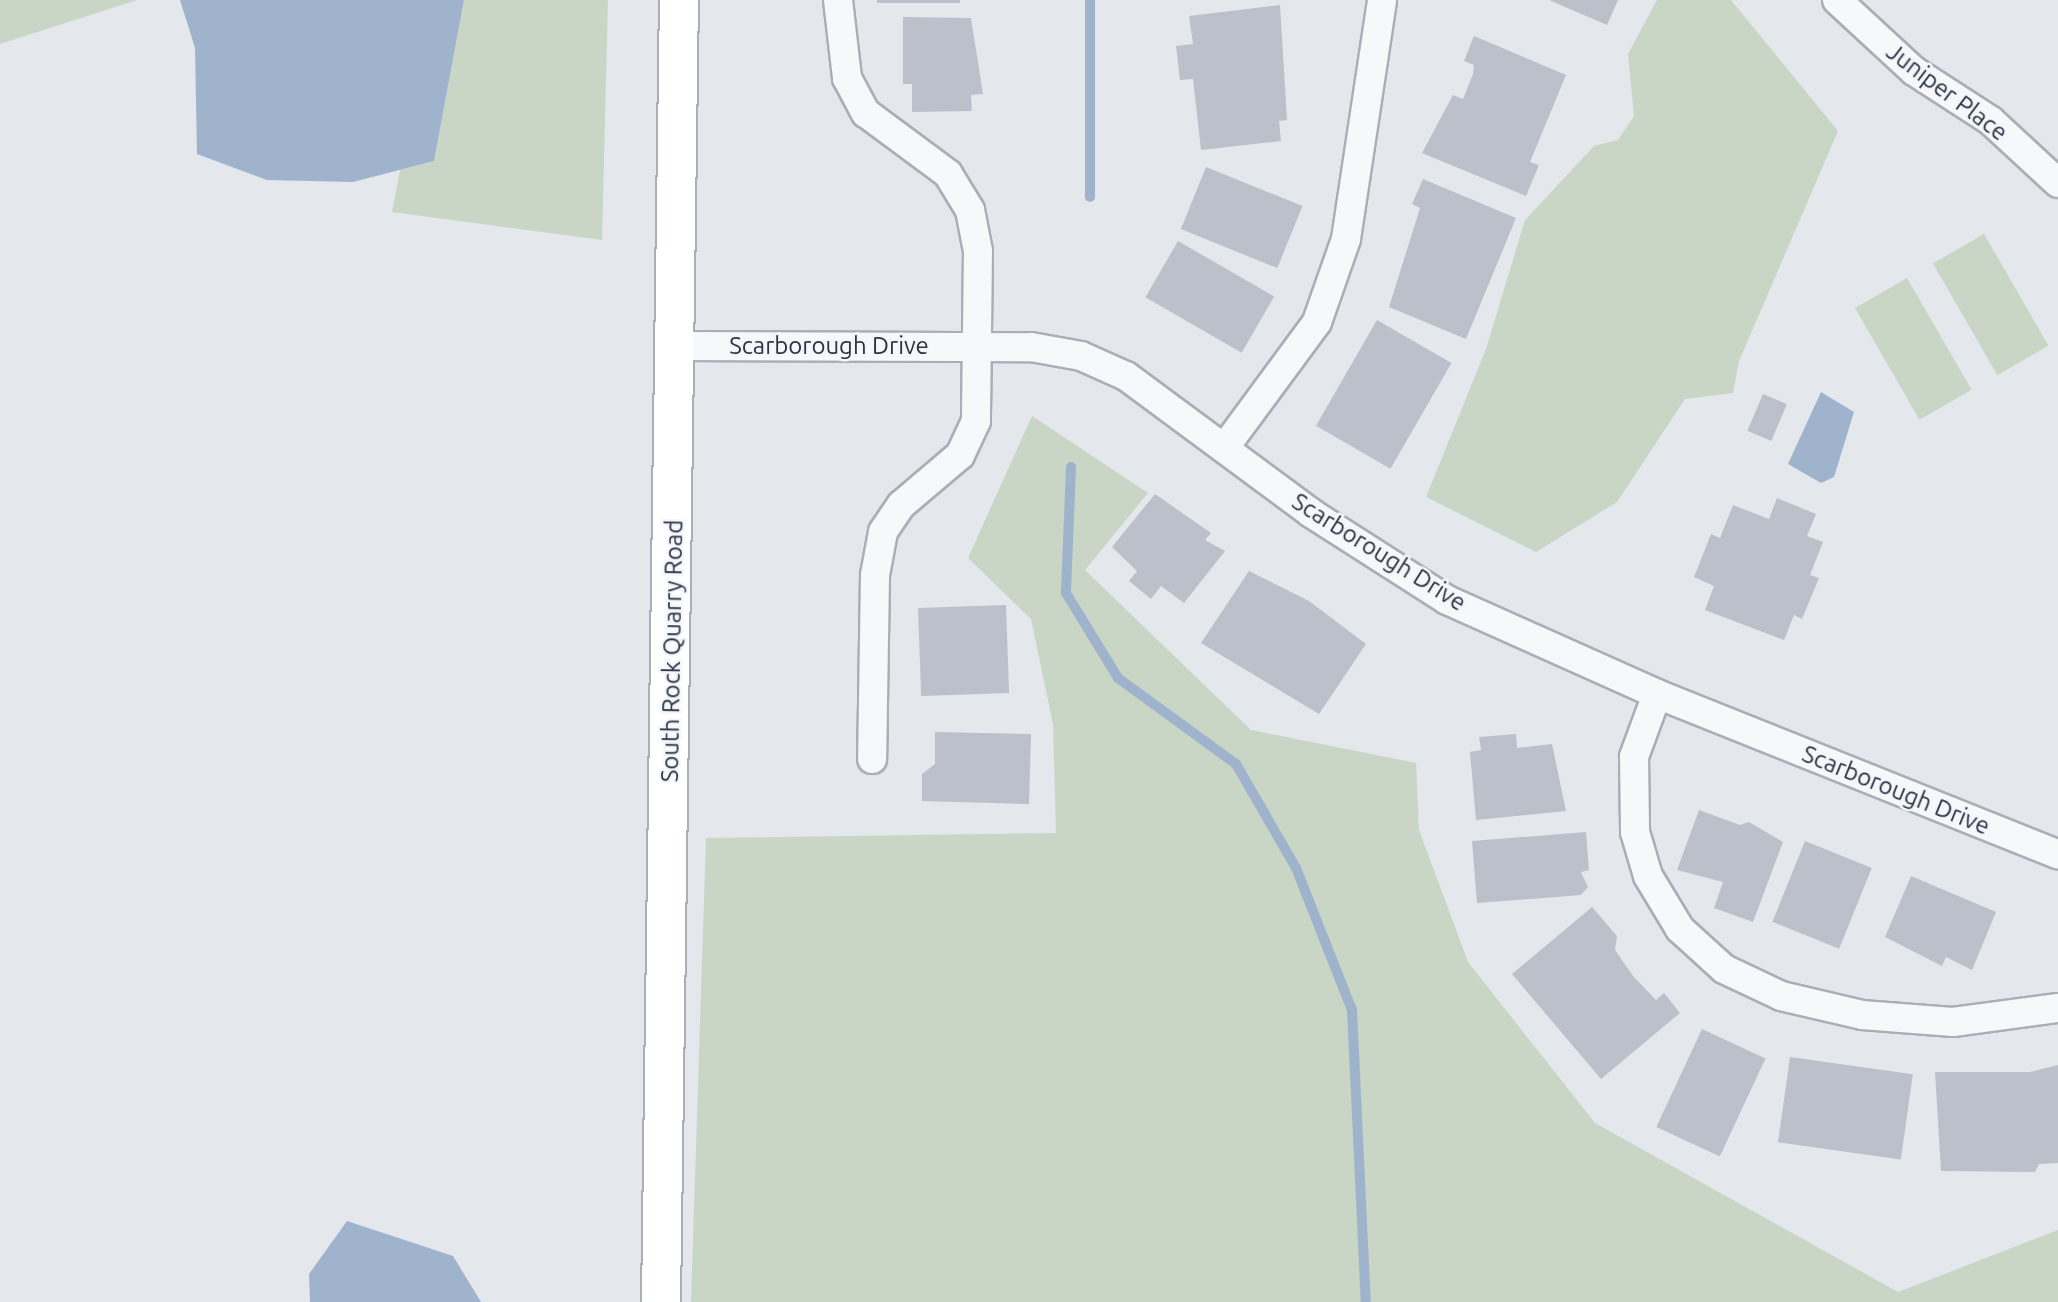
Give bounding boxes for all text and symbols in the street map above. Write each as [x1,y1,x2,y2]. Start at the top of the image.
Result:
street label: Juniper Place [1881,37,2013,147]
street label: Scarborough Drive [729,332,929,360]
street label: Scarborough Drive [1287,487,1471,617]
street label: South Rock Quarry Road [655,520,689,782]
street label: Scarborough Drive [1798,739,1994,841]

